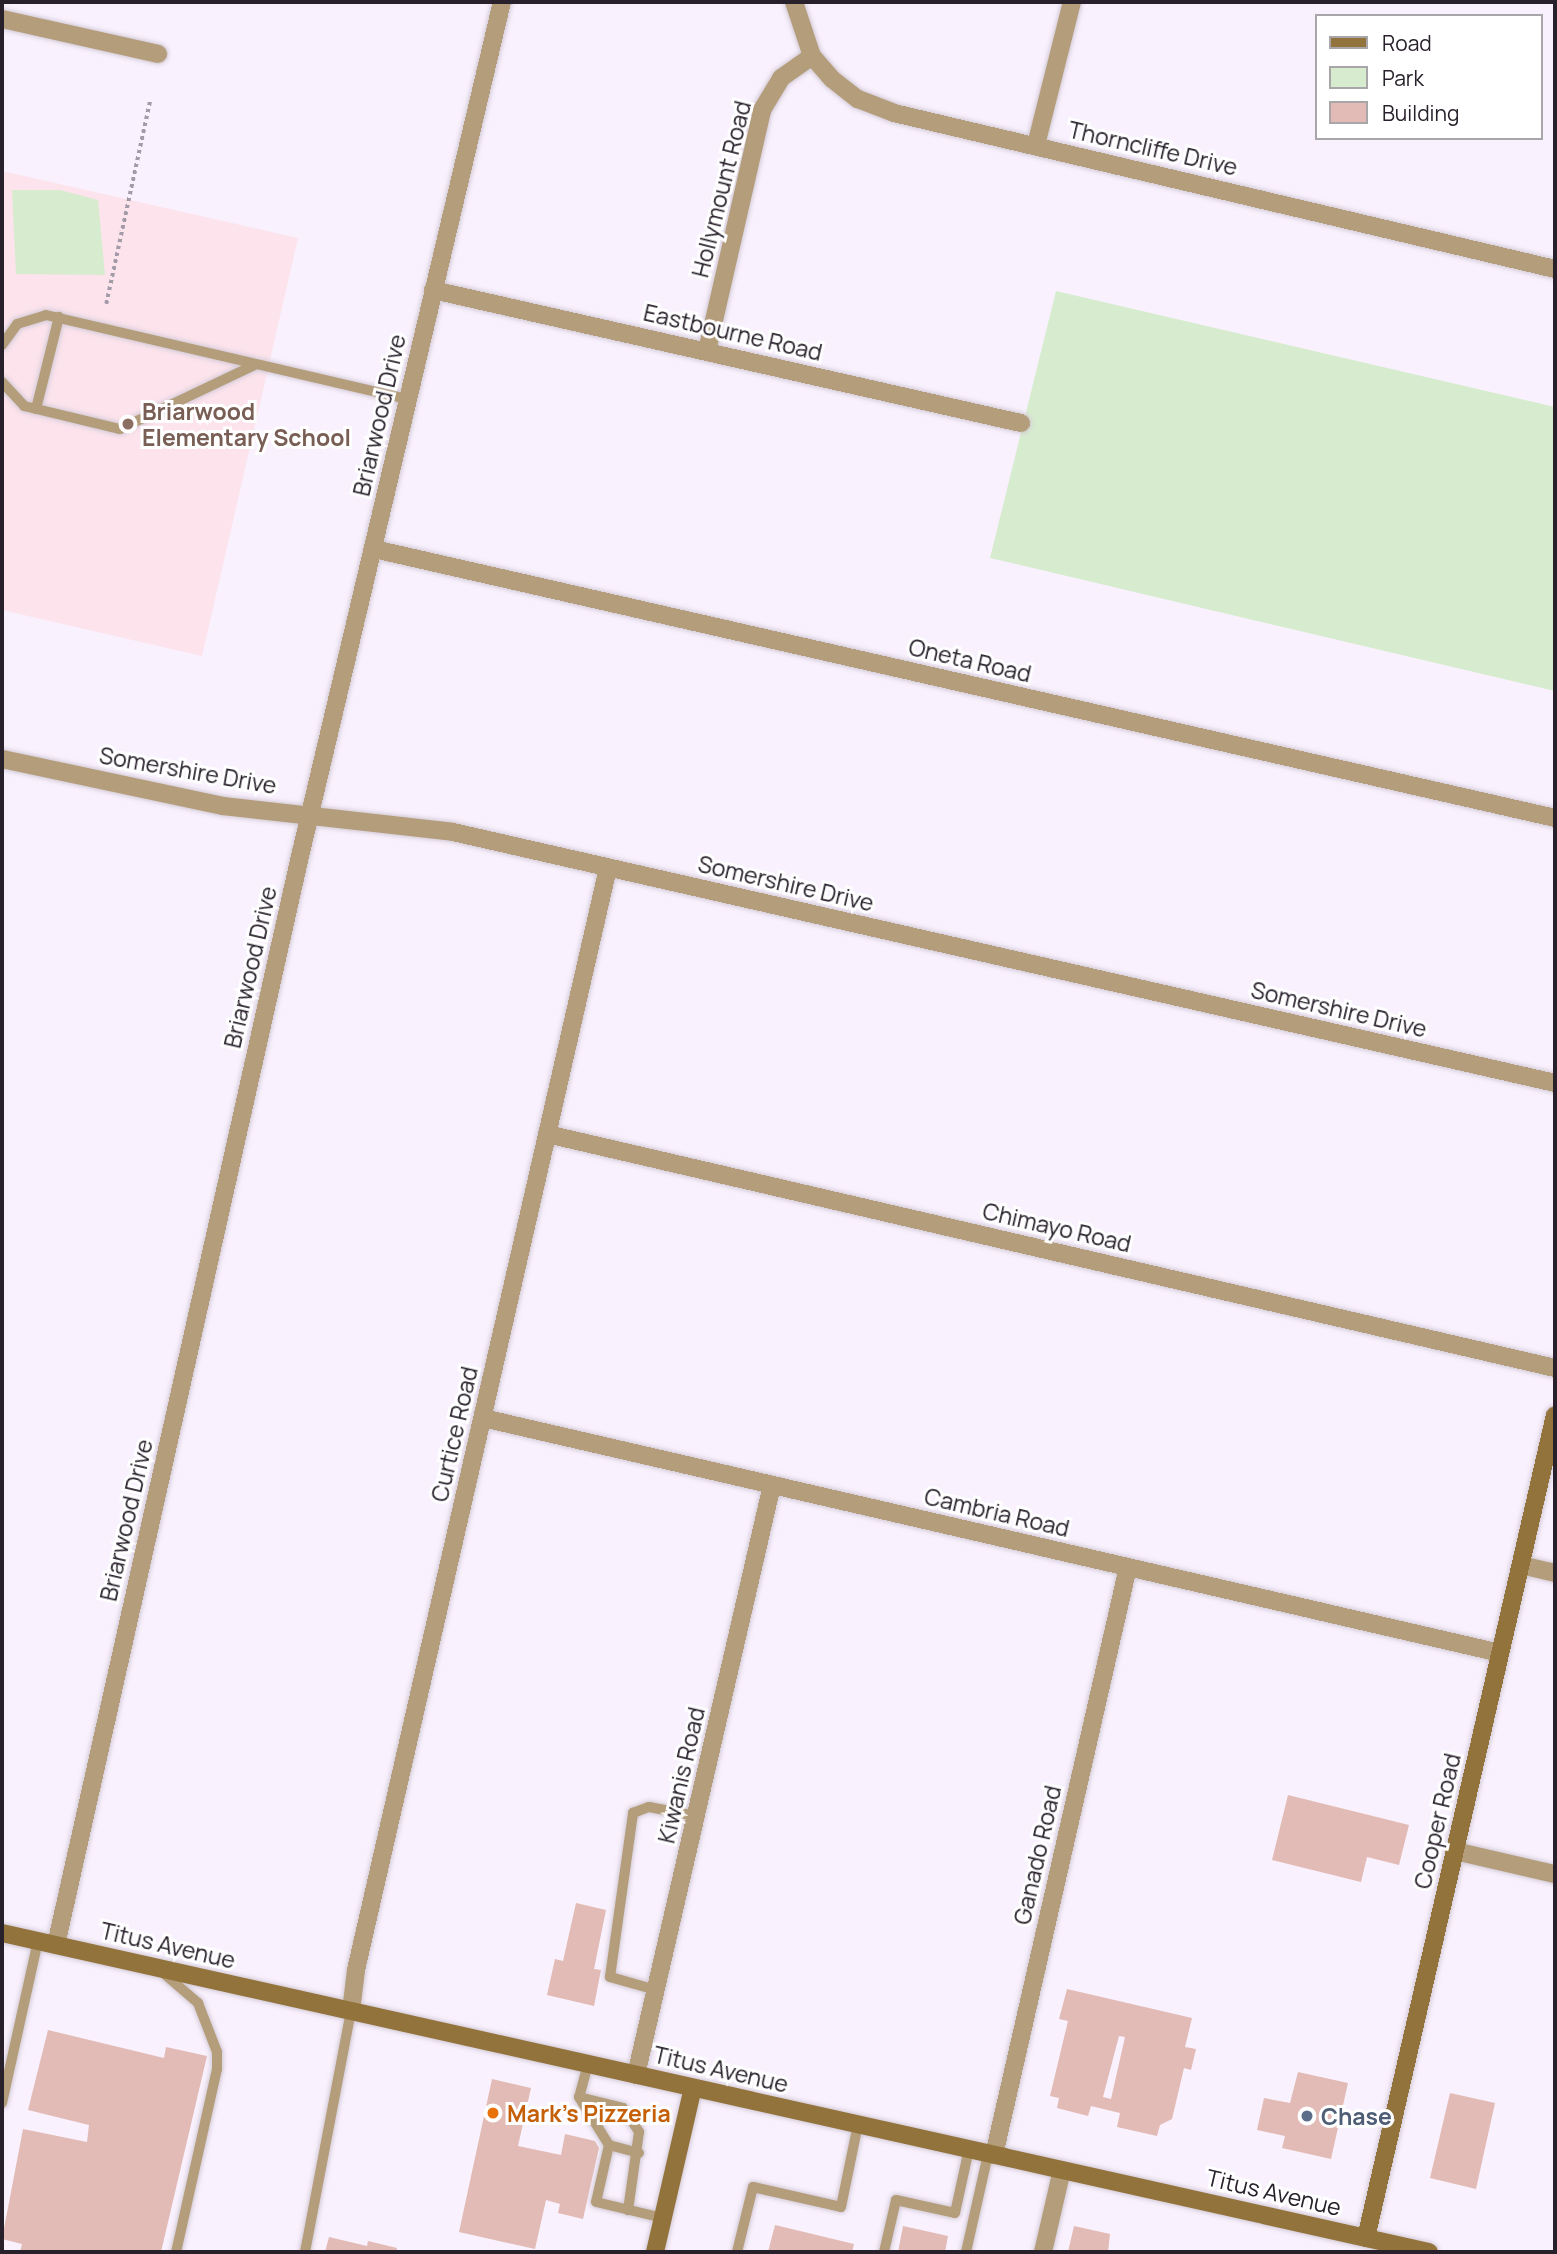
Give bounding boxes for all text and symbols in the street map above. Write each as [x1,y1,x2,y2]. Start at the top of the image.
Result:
legend [1316,14,1543,140]
text: Road [1382,29,1432,57]
text: Park [1382,64,1424,92]
street label: Hollymount Road [686,98,756,280]
text: Building [1382,99,1459,127]
street label: Thorncliffe Drive [1066,115,1240,181]
street label: Eastbourne Road [641,298,825,366]
street label: Briarwood Drive [347,331,411,499]
place label: Briarwood Elementary School [142,397,351,451]
marker: Briarwood Elementary School [120,416,136,432]
street label: Oneta Road [906,633,1034,687]
street label: Somershire Drive [97,741,279,799]
street label: Somershire Drive [695,849,877,917]
street label: Briarwood Drive [218,883,282,1051]
street label: Somershire Drive [1248,975,1430,1043]
street label: Chimayo Road [980,1197,1134,1257]
street label: Curtice Road [425,1364,483,1504]
street label: Briarwood Drive [94,1436,158,1604]
street label: Cambria Road [922,1482,1072,1542]
street label: Kiwanis Road [652,1704,710,1846]
street label: Cooper Road [1408,1751,1466,1891]
street label: Ganado Road [1008,1783,1066,1927]
street label: Titus Avenue [98,1916,238,1974]
street label: Titus Avenue [651,2040,791,2098]
place label: Mark's Pizzeria [507,2099,670,2127]
place label: Chase [1321,2102,1392,2130]
marker: Mark's Pizzeria [485,2105,501,2121]
marker: Chase [1299,2108,1315,2124]
street label: Titus Avenue [1204,2163,1344,2221]

